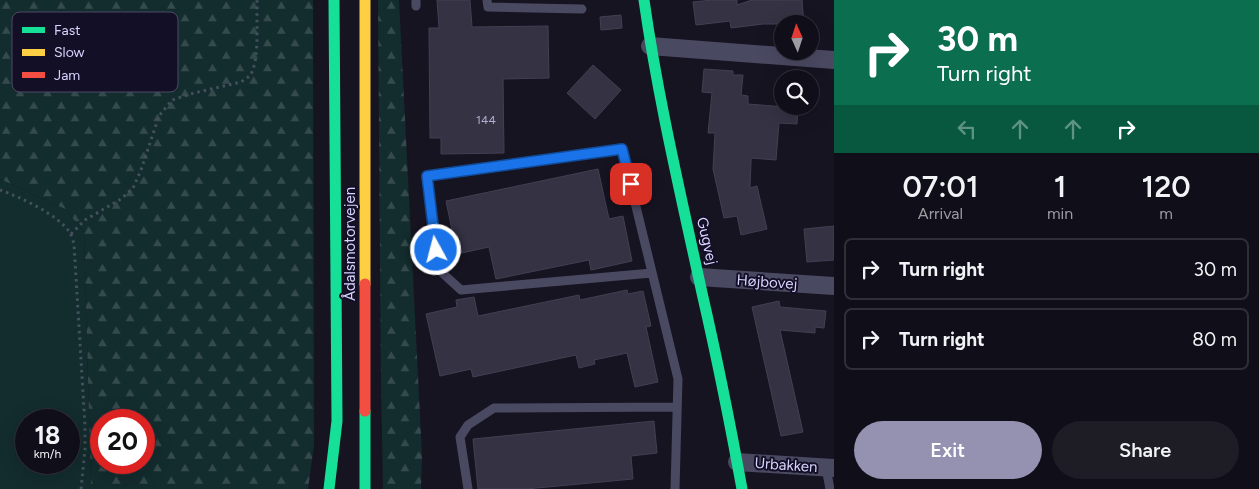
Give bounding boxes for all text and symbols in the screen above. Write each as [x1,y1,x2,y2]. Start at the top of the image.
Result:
legend [12,12,178,92]
north arrow [774,15,819,60]
map controls [774,15,819,115]
text: 30 m [937,18,1018,60]
icon: right [854,20,919,85]
text: Fast [54,22,80,39]
text: Slow [54,44,85,61]
text: Turn right [937,60,1032,87]
text: Jam [54,67,80,84]
button: search [774,70,819,115]
house number: 144 [476,113,496,127]
icon: left [953,115,981,143]
icon: ahead [1006,115,1034,143]
icon: ahead [1059,115,1087,143]
icon: right [1112,115,1140,143]
pin [610,163,652,205]
text: 07:01 [902,168,979,205]
text: 1 [1054,168,1066,205]
text: 120 [1142,168,1191,205]
icon: arrive [617,170,645,198]
street label: Ådalsmotorvejen [341,187,359,301]
text: Arrival [918,204,963,223]
text: min [1047,204,1073,223]
text: m [1159,204,1173,223]
street label: Gugvej [693,215,721,267]
position arrow [409,223,461,275]
icon: right [856,255,884,283]
text: Turn right [899,258,985,281]
text: 30 m [1194,258,1237,281]
street label: Højbovej [736,271,798,293]
icon: right [856,325,884,353]
text: Turn right [899,328,985,351]
text: 80 m [1192,328,1237,351]
speed limit sign: 20 [90,409,155,474]
text: 18 [35,420,60,450]
button: Exit [854,421,1042,479]
button: Share [1052,421,1239,479]
text: km/h [34,447,61,461]
street label: Urbakken [754,454,818,476]

